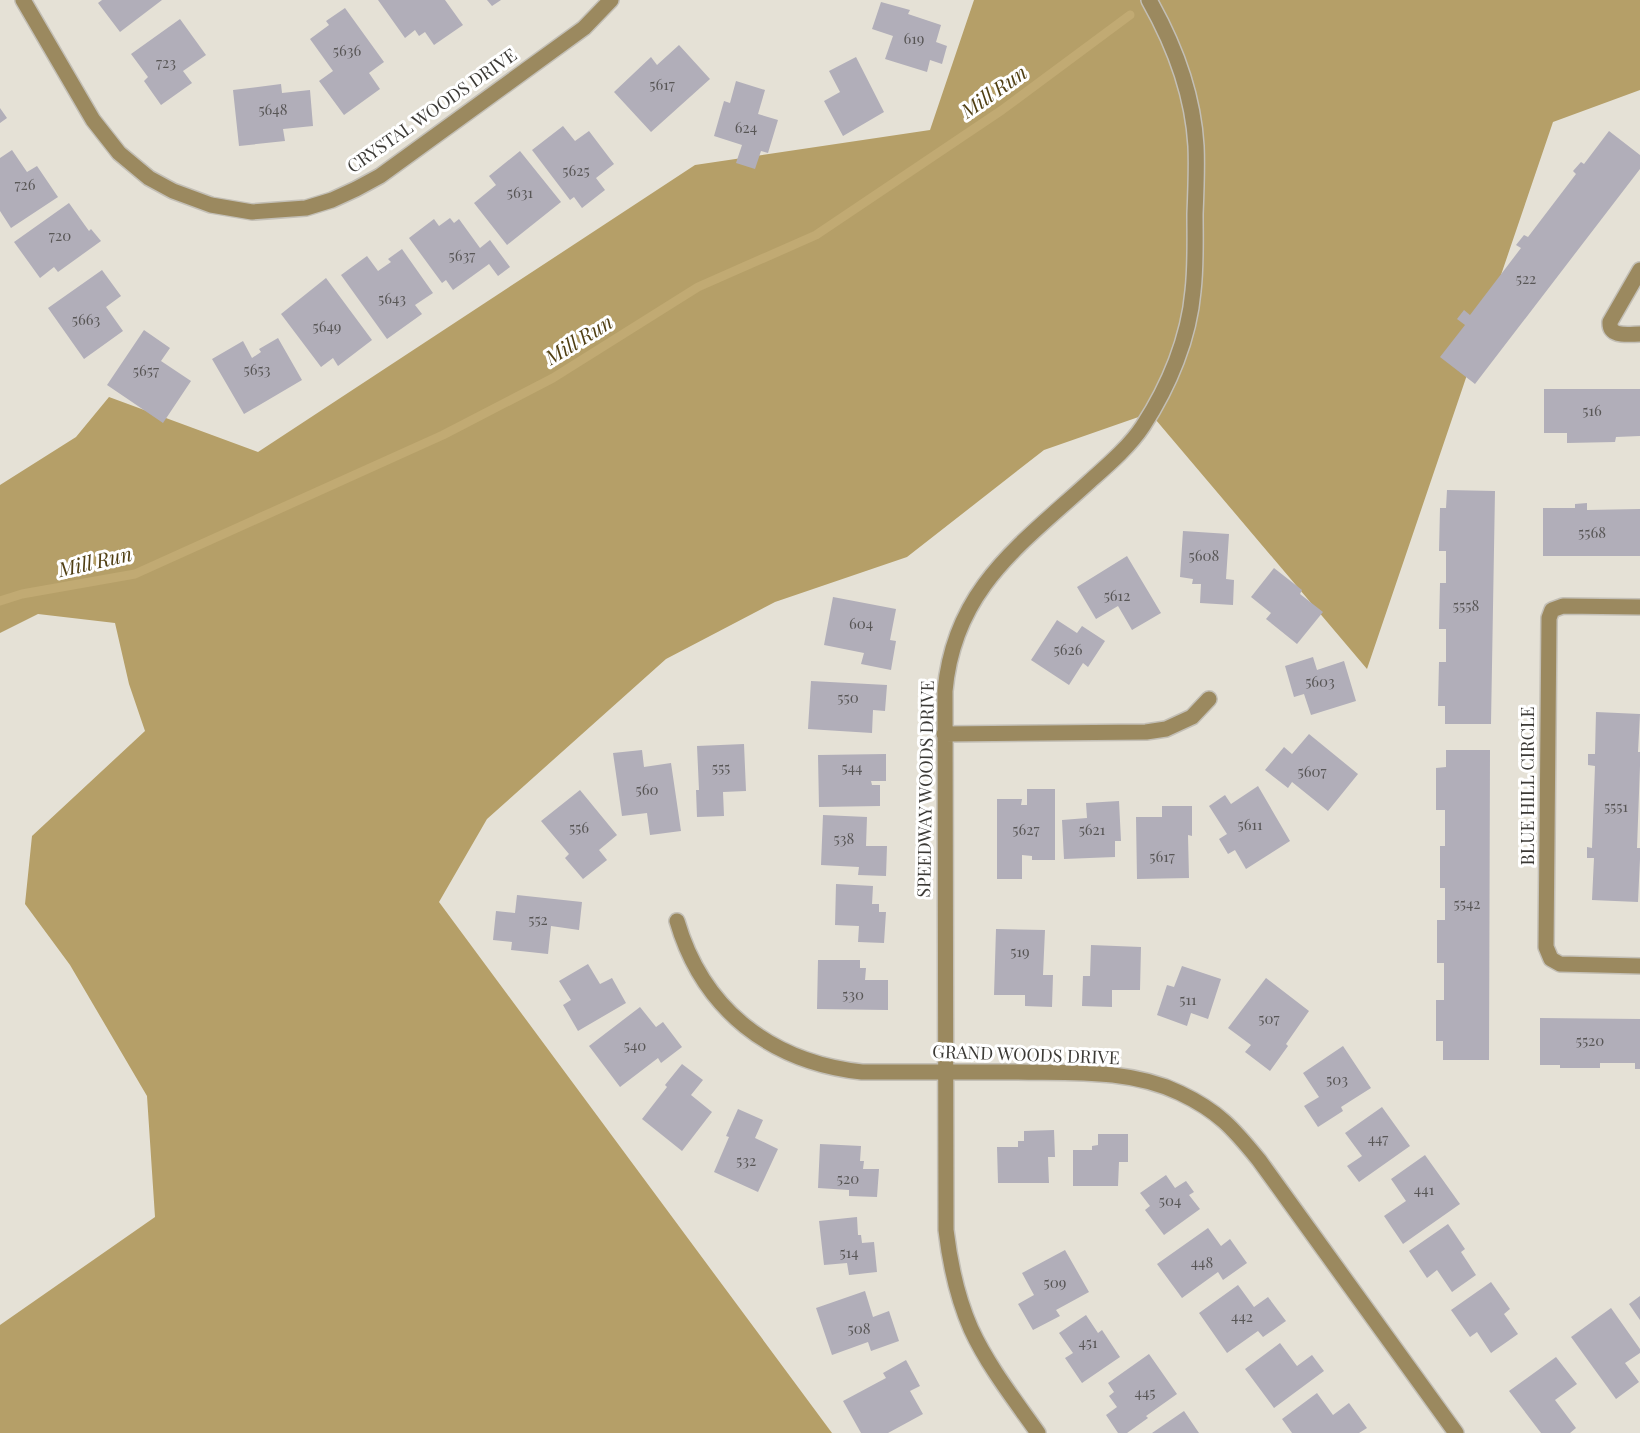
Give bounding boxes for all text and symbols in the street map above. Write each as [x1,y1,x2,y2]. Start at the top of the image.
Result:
house number: 619 [904,28,924,48]
house number: 5636 [333,40,361,60]
street label: CRYSTAL WOODS DRIVE [342,42,521,178]
house number: 723 [156,52,176,72]
water label: Mill Run [954,58,1032,124]
house number: 5617 [649,74,675,94]
house number: 5648 [258,99,288,119]
house number: 624 [735,117,757,137]
house number: 5625 [562,160,590,180]
house number: 726 [14,174,36,194]
house number: 5631 [507,182,534,202]
house number: 720 [49,225,71,245]
house number: 5637 [449,245,475,265]
house number: 522 [1516,268,1536,288]
house number: 5643 [378,288,406,308]
water label: Mill Run [538,307,617,371]
house number: 5663 [72,309,100,329]
house number: 5649 [312,316,342,336]
house number: 5653 [244,359,271,379]
house number: 5657 [133,360,159,380]
house number: 516 [1582,400,1602,420]
house number: 5568 [1578,522,1606,542]
water label: Mill Run [54,539,134,582]
house number: 5608 [1189,545,1220,565]
house number: 5612 [1104,585,1130,605]
house number: 5558 [1453,595,1479,615]
house number: 604 [849,613,873,633]
house number: 5626 [1054,639,1083,659]
house number: 5603 [1305,671,1335,691]
street label: SPEEDWAY WOODS DRIVE [911,680,939,898]
house number: 550 [837,687,859,707]
street label: BLUE HILL CIRCLE [1515,707,1539,865]
house number: 555 [712,757,730,777]
house number: 544 [841,757,863,777]
house number: 5607 [1297,761,1327,781]
house number: 560 [636,779,658,799]
house number: 5551 [1604,796,1629,816]
house number: 5611 [1237,814,1263,834]
house number: 556 [569,817,589,837]
house number: 5627 [1012,819,1040,839]
house number: 5621 [1079,819,1106,839]
house number: 538 [834,828,855,848]
house number: 5617 [1149,846,1175,866]
house number: 5542 [1453,893,1481,913]
house number: 552 [528,909,548,929]
house number: 519 [1010,941,1030,961]
house number: 530 [842,984,864,1004]
house number: 511 [1179,989,1197,1009]
house number: 507 [1258,1008,1280,1028]
house number: 5520 [1576,1030,1604,1050]
house number: 540 [624,1035,646,1055]
street label: GRAND WOODS DRIVE [932,1039,1120,1069]
house number: 503 [1326,1069,1348,1089]
house number: 447 [1368,1128,1388,1148]
house number: 532 [736,1150,756,1170]
house number: 520 [837,1168,859,1188]
house number: 441 [1414,1179,1435,1199]
house number: 504 [1159,1190,1181,1210]
house number: 514 [839,1242,859,1262]
house number: 448 [1191,1252,1214,1272]
house number: 509 [1044,1272,1066,1292]
house number: 442 [1231,1306,1253,1326]
house number: 508 [847,1318,871,1338]
house number: 451 [1078,1332,1098,1352]
house number: 445 [1134,1382,1156,1402]

